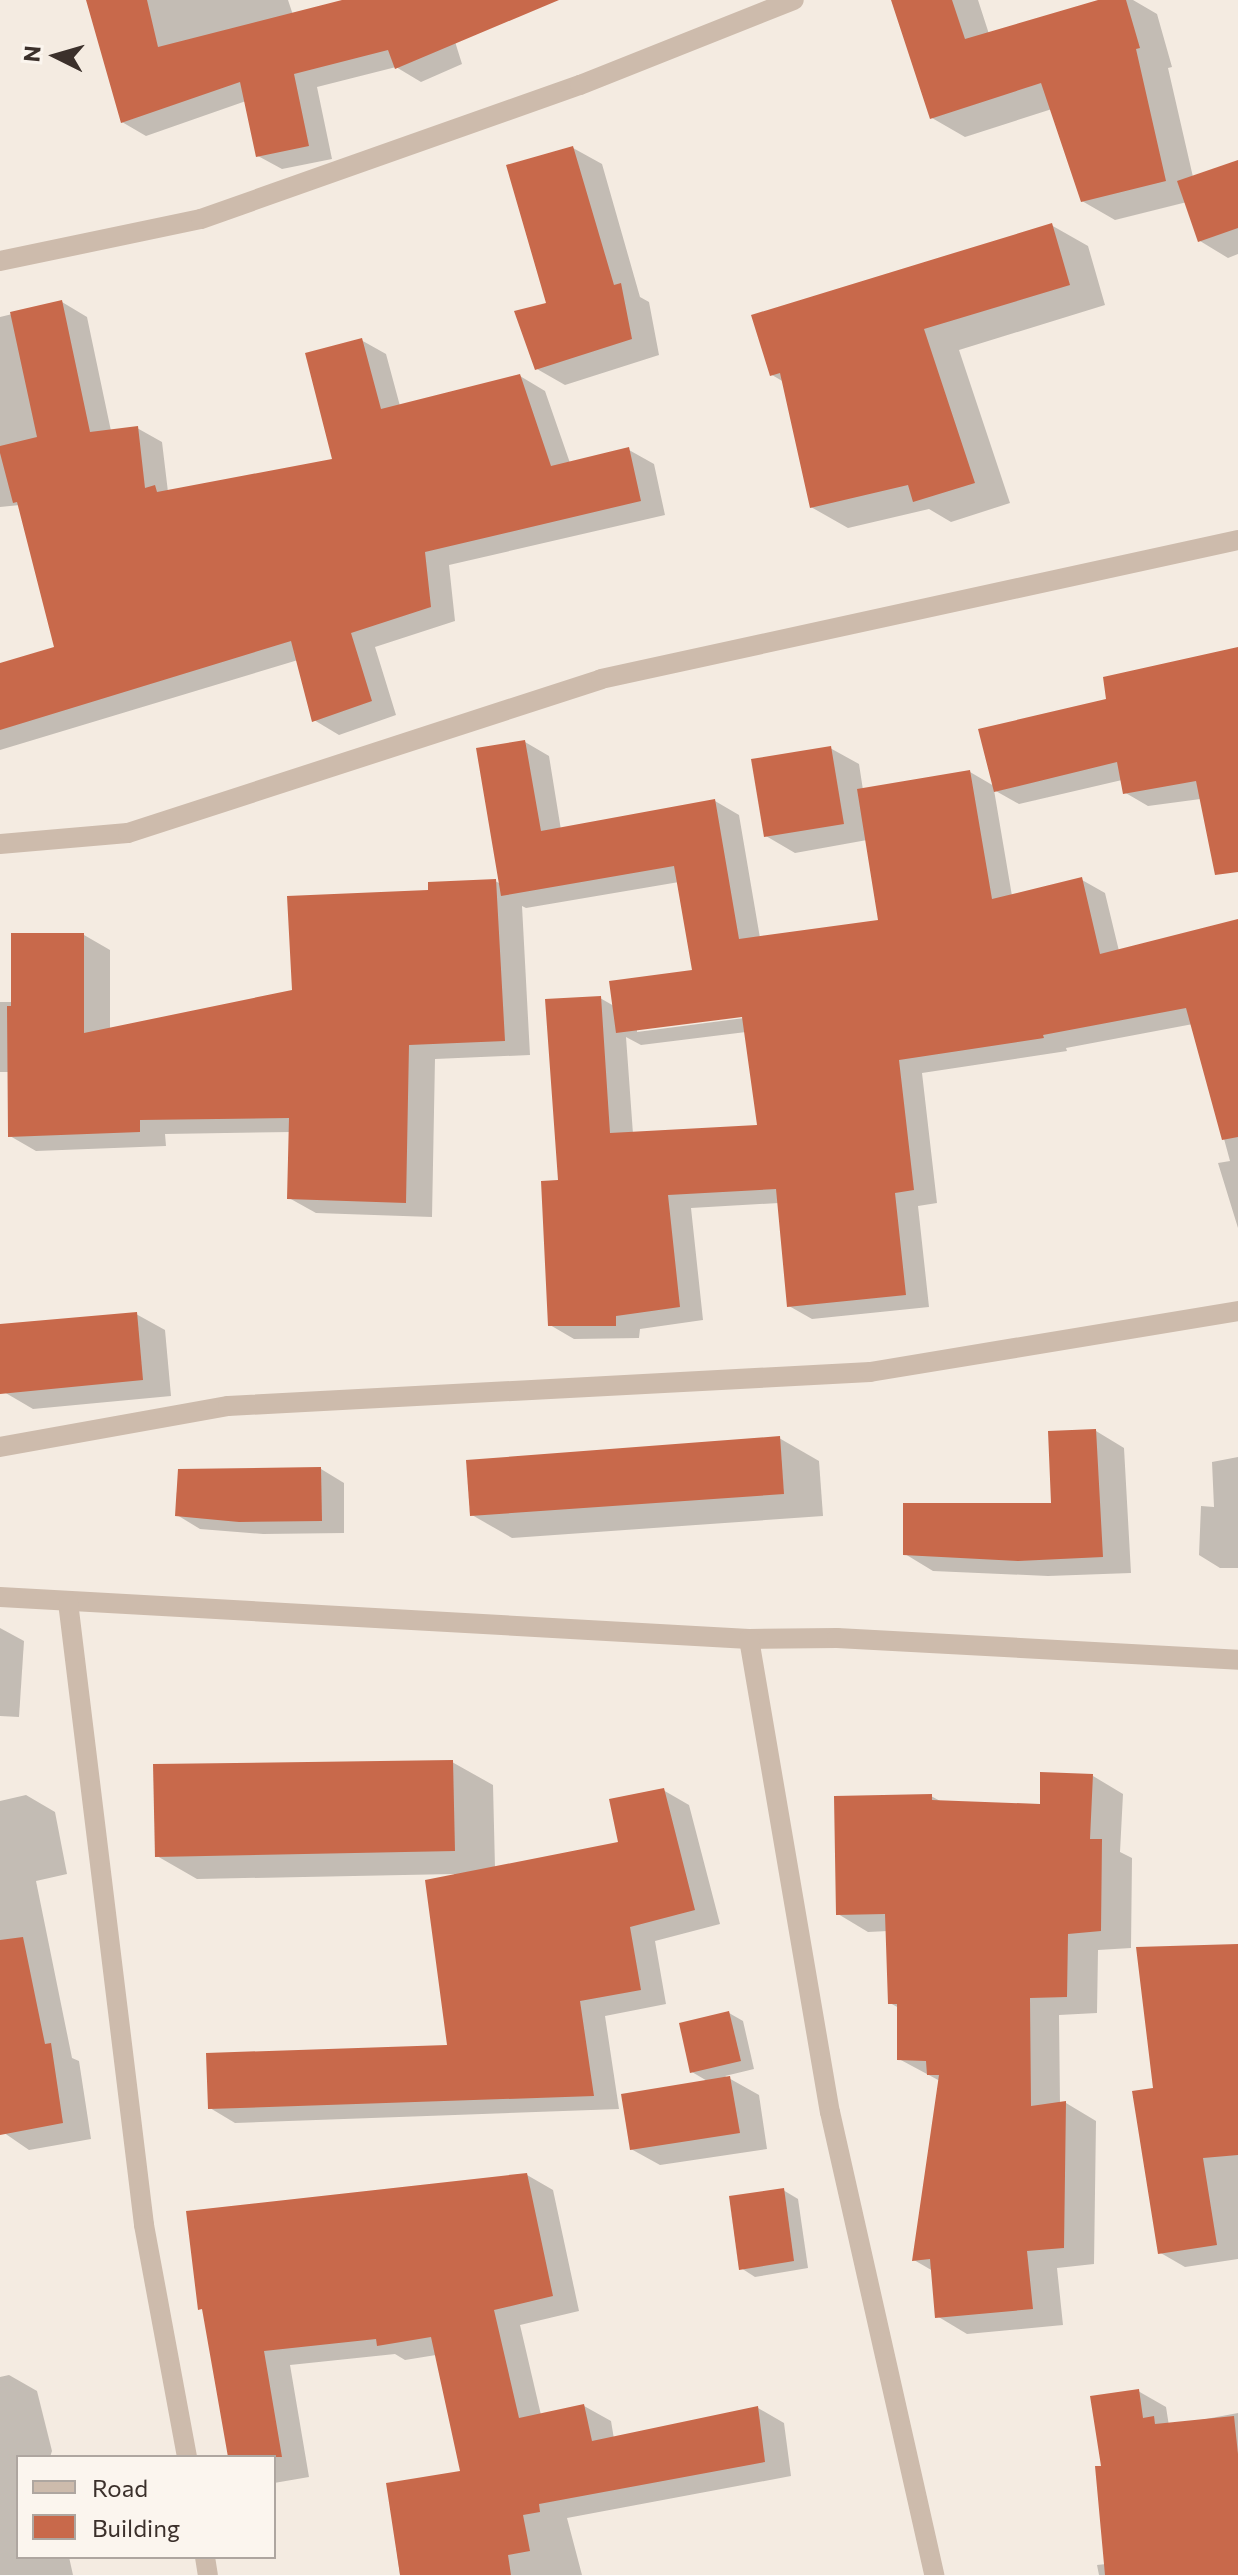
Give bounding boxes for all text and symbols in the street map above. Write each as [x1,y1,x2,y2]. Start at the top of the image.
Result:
north arrow [16,16,96,96]
text: N [17,44,46,63]
legend [16,2455,276,2559]
text: Road [92,2473,148,2502]
text: Building [92,2513,180,2542]

